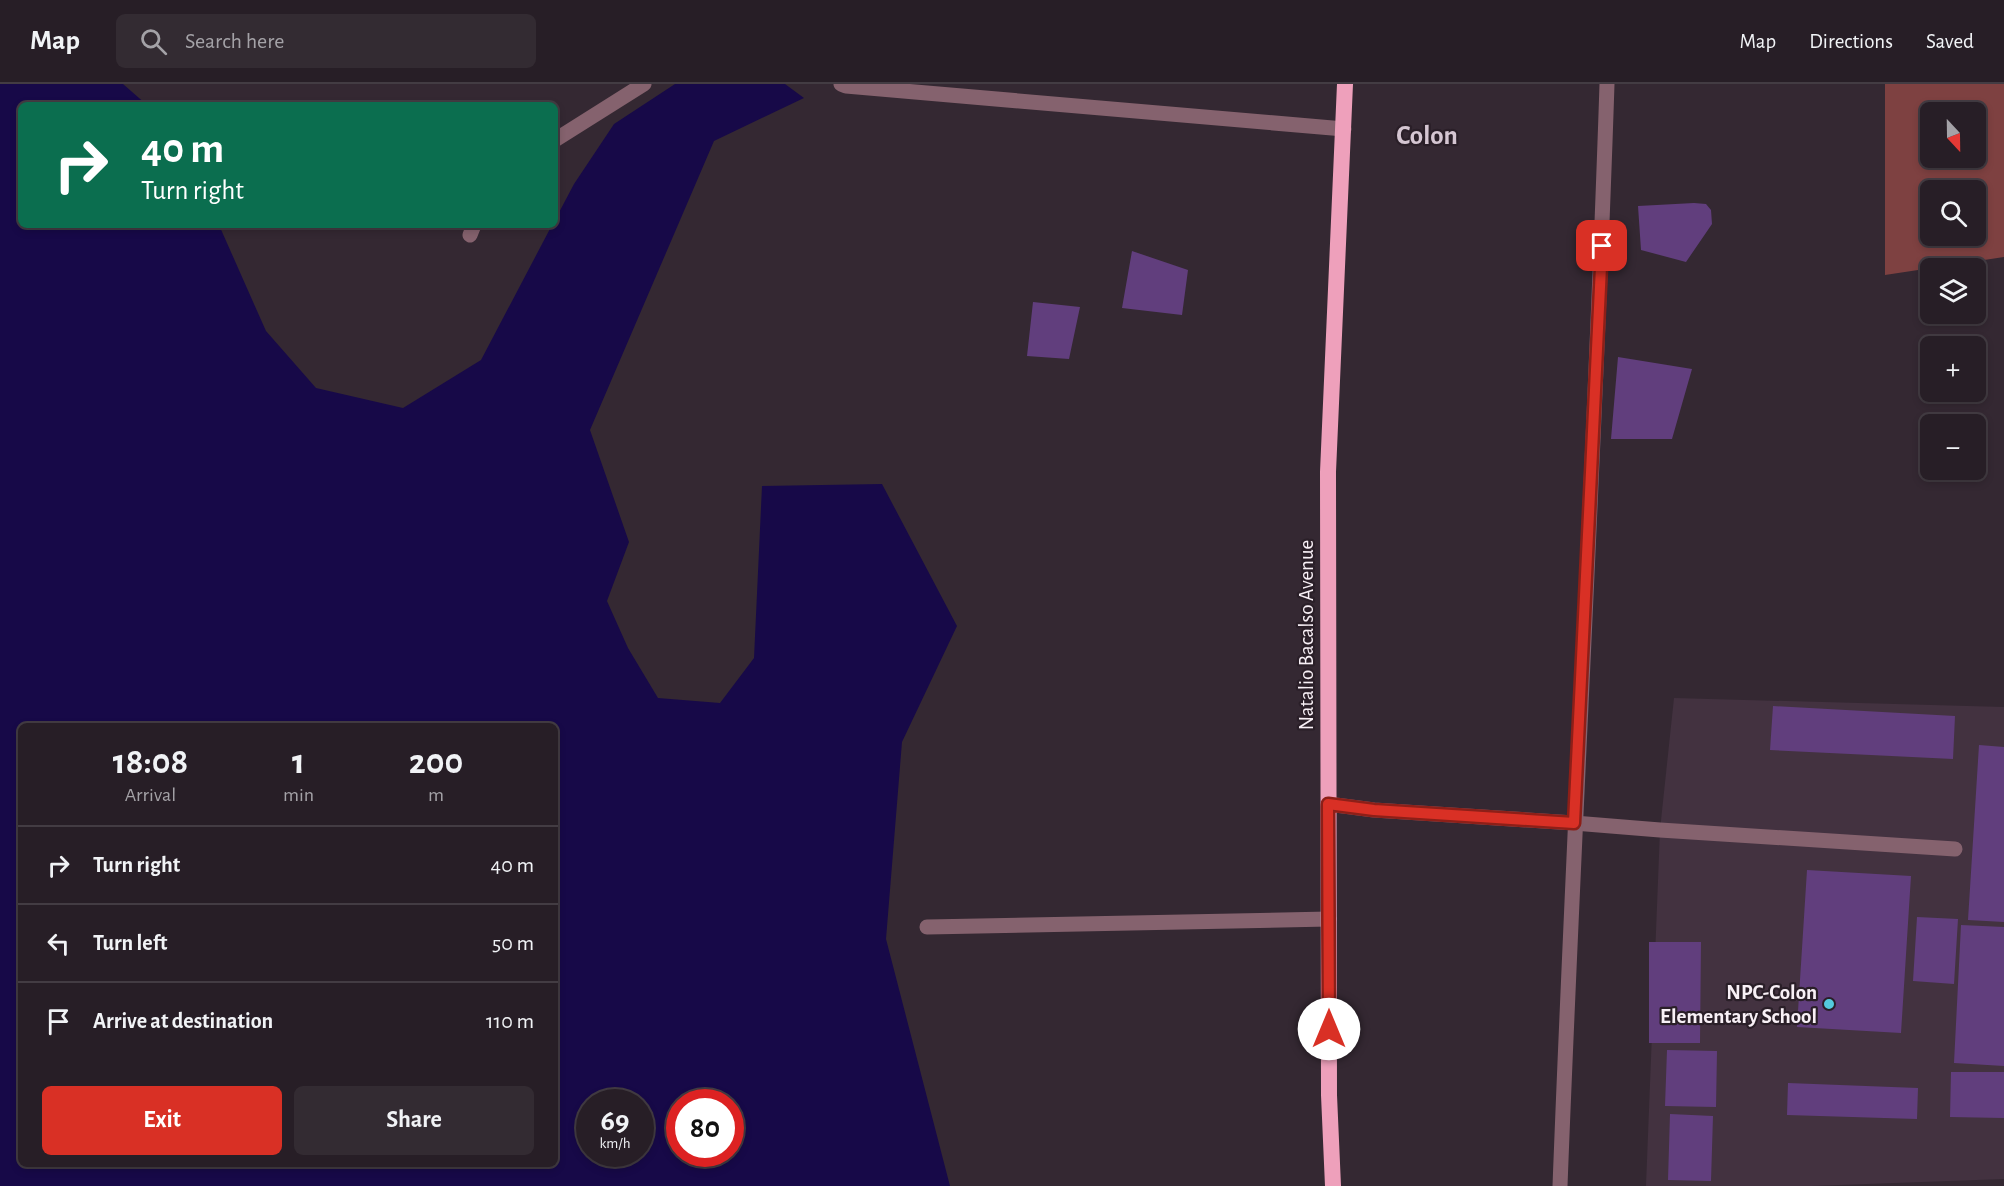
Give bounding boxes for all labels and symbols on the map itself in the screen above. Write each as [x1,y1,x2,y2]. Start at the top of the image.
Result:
north arrow [1920,102,1986,168]
district label: Colon [1396,122,1458,149]
pin [1576,220,1627,271]
street label: Natalio Bacalso Avenue [1296,540,1317,730]
place label: NPC-Colon Elementary School [1660,982,1817,1027]
position arrow [1297,997,1361,1061]
marker: NPC-Colon Elementary School [1822,997,1836,1011]
speed limit sign: 80 [666,1089,744,1167]

